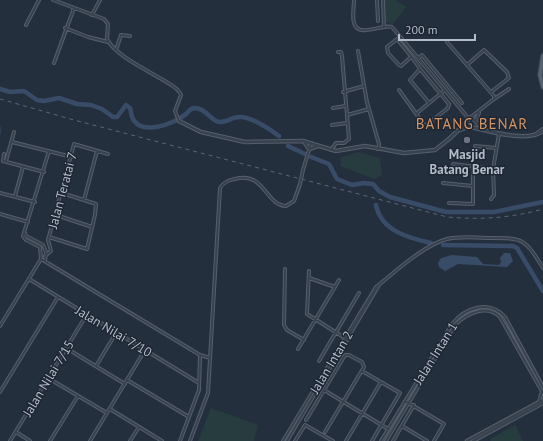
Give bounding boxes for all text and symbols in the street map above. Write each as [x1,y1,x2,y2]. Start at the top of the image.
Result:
scale bar [399,16,475,42]
text: 200 m [405,22,438,37]
district label: BATANG BENAR [416,114,528,133]
marker: Masjid Batang Benar [462,135,472,145]
place label: Masjid Batang Benar [430,146,505,178]
street label: Jalan Teratai 7 [44,150,81,231]
street label: Jalan Nilai 7/10 [71,301,155,361]
street label: Jalan Intan 1 [409,319,461,389]
street label: Jalan Intan 2 [305,328,357,398]
street label: Jalan Nilai 7/15 [18,337,78,421]

